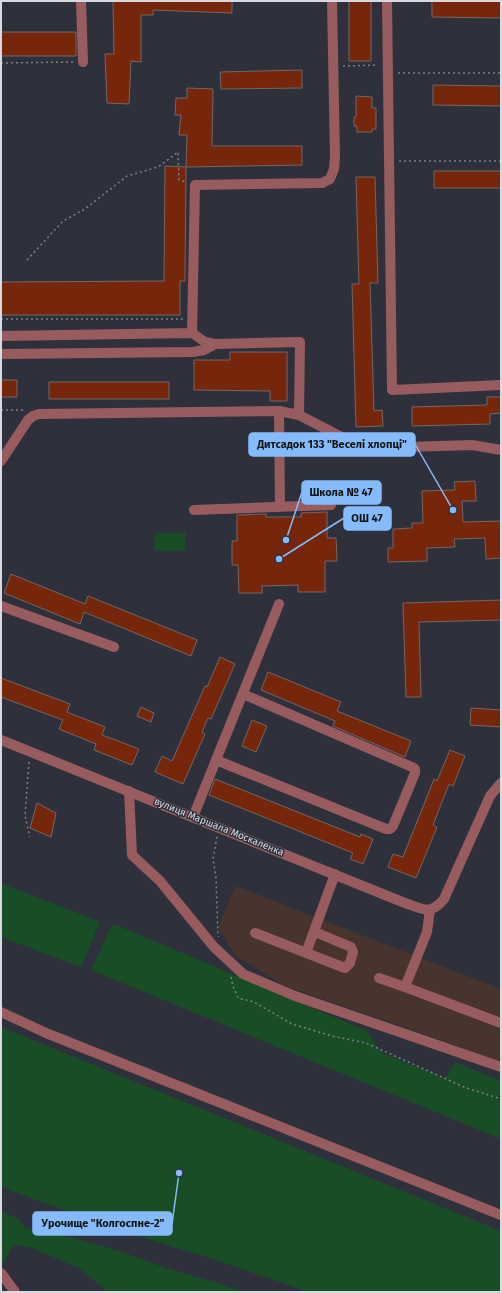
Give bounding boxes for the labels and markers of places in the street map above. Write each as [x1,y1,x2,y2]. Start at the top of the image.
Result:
callout: Дитсадок 133 "Веселі хлопці" [249,433,415,456]
callout: Школа № 47 [302,481,381,504]
callout: ОШ 47 [344,507,391,530]
callout: Урочище "Колгоспне-2" [33,1212,172,1235]

